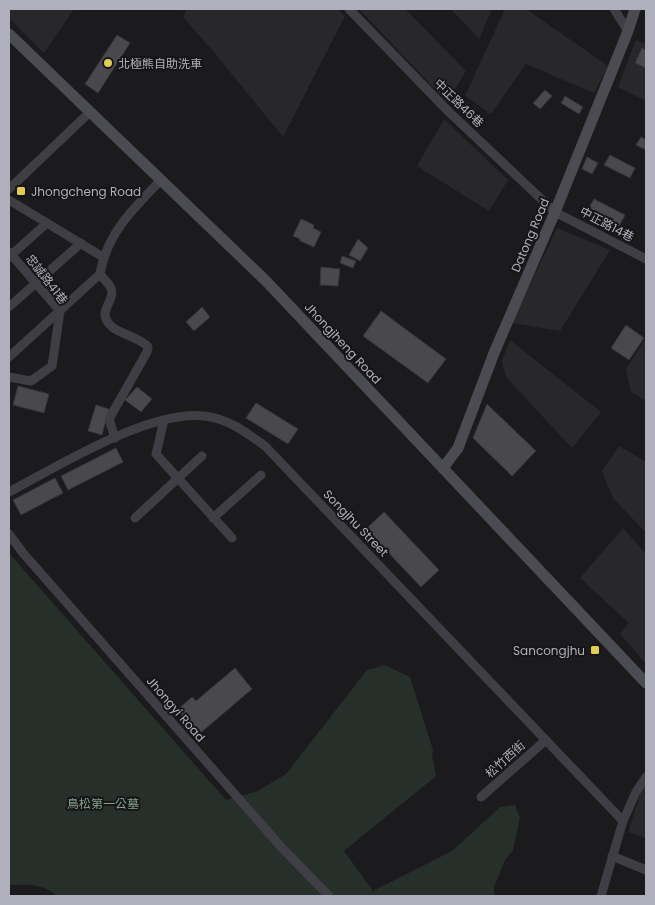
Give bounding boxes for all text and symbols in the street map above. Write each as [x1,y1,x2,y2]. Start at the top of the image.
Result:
place label: 北極熊自助洗車 [118,55,202,72]
marker: 北極熊自助洗車 [102,57,114,69]
street label: 中正路46巷 [430,75,488,131]
place label: Jhongcheng Road [31,183,141,200]
marker: Jhongcheng Road [15,185,27,197]
street label: Datong Road [507,195,553,275]
street label: 中正路14巷 [577,203,637,245]
street label: 忠誠路41巷 [22,250,72,308]
street label: Jhongjheng Road [301,299,385,387]
street label: Songjhu Street [320,486,392,560]
place label: Sancongjhu [513,642,585,659]
marker: Sancongjhu [589,644,601,656]
street label: Jhongyi Road [143,673,209,745]
street label: 松竹西街 [481,737,529,781]
park label: 鳥松第一公墓 [67,795,139,812]

